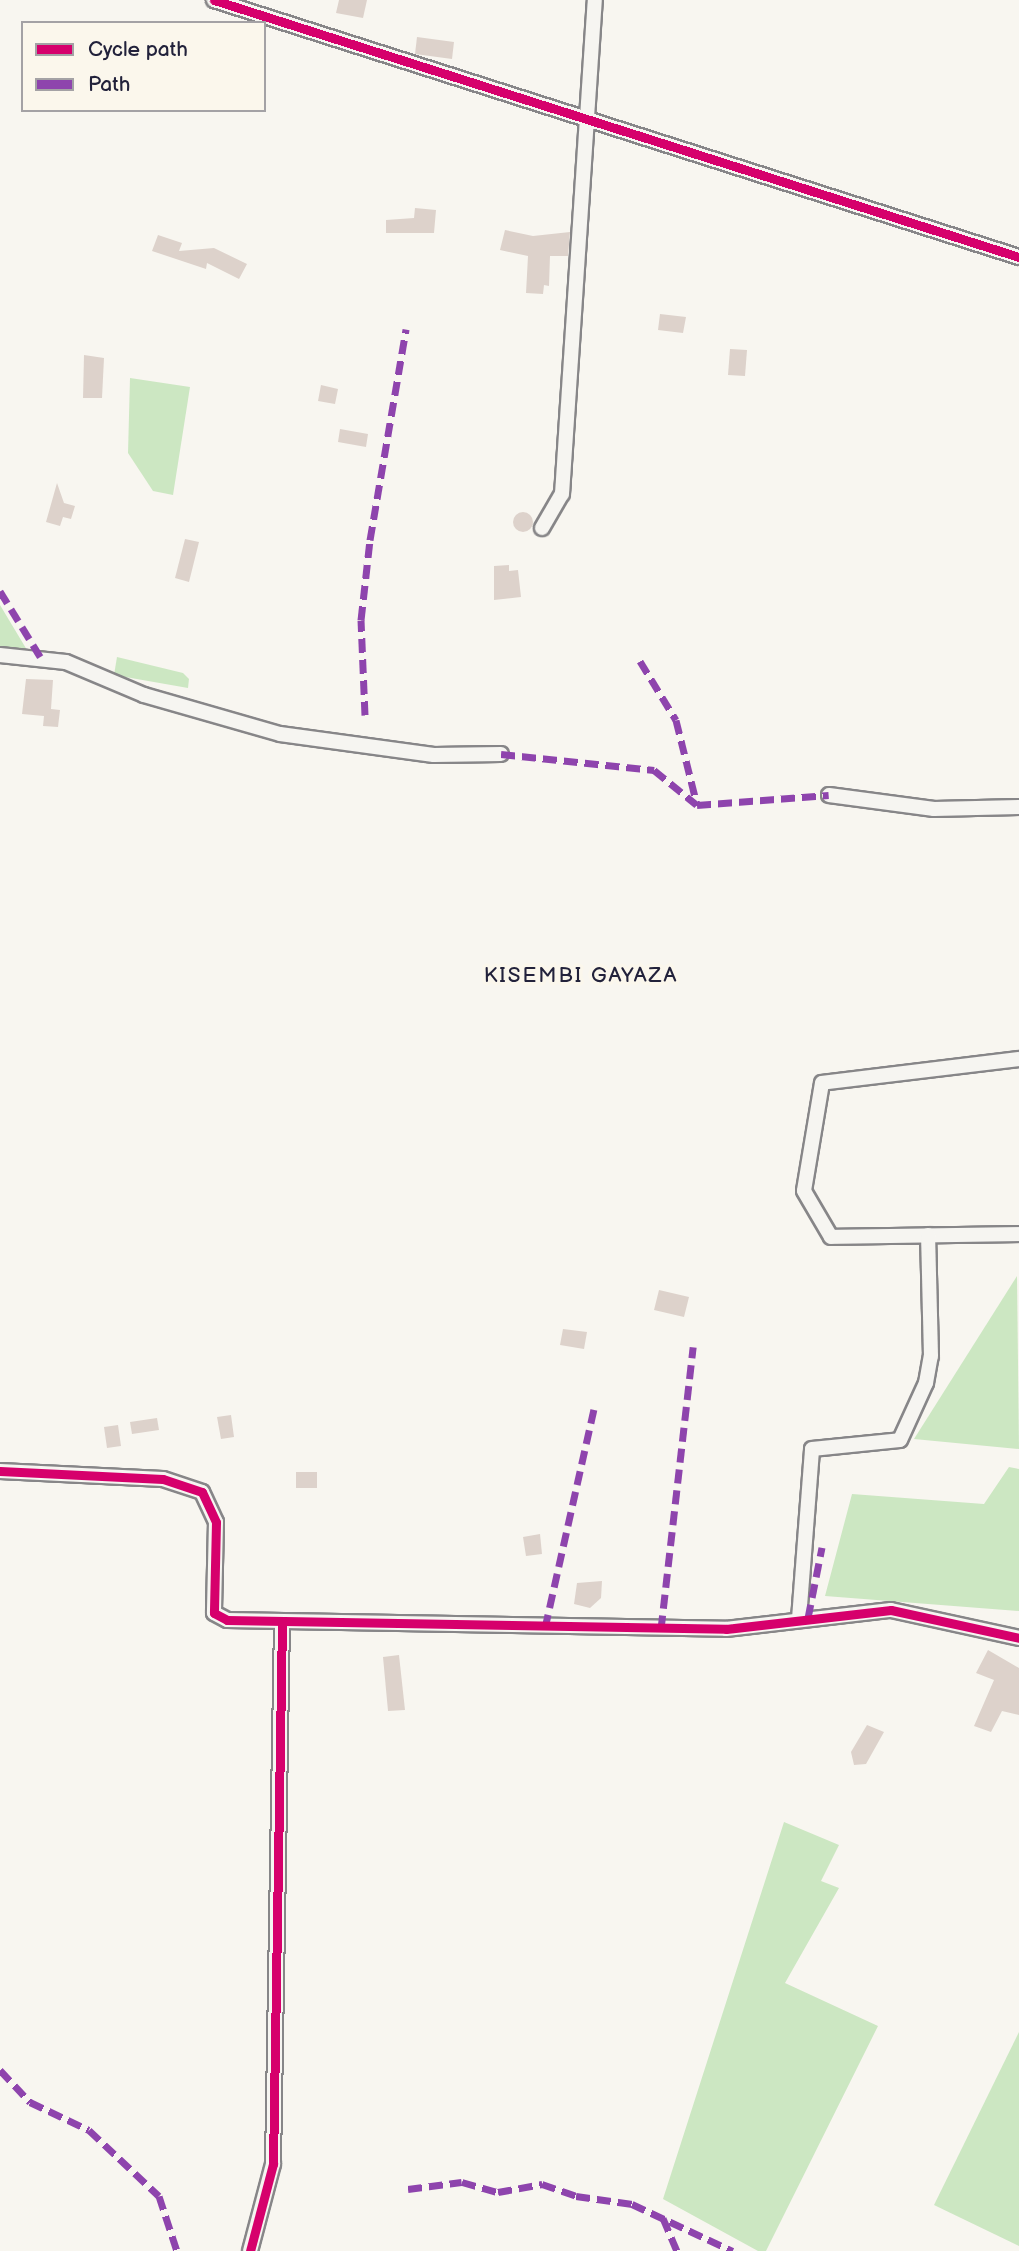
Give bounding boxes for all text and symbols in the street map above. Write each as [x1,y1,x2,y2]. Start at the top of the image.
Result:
legend [21,21,266,112]
text: Cycle path [88,37,188,62]
text: Path [88,72,130,97]
district label: KISEMBI GAYAZA [485,963,677,989]

